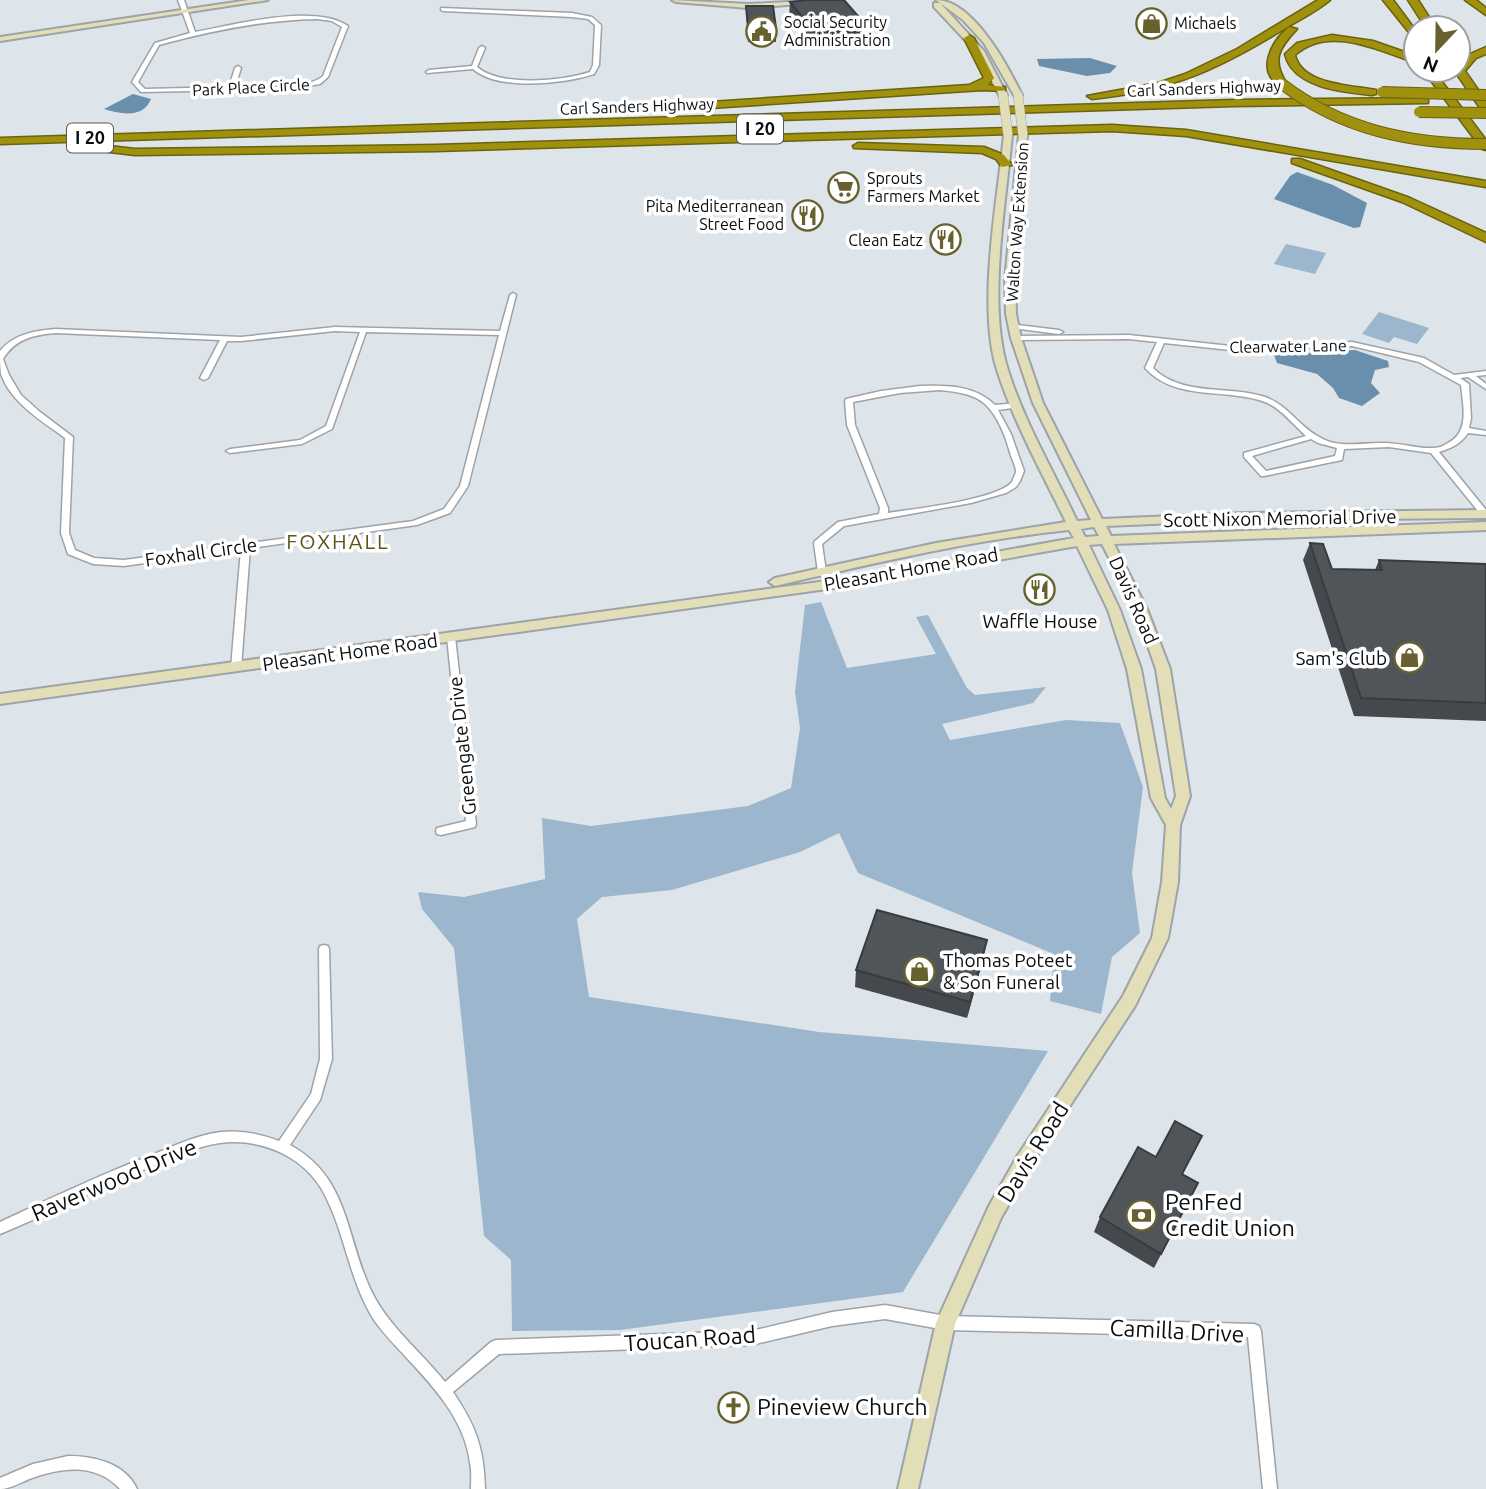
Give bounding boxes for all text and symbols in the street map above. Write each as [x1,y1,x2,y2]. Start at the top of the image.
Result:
shop icon: Michaels [1134,6,1168,40]
place label: Social Security Administration [784,13,891,49]
public building icon: Social Security Administration [744,14,778,48]
place label: Michaels [1174,14,1237,32]
north arrow [1402,14,1472,84]
text: N [1420,52,1441,78]
street label: Park Place Circle [192,75,310,99]
street label: Carl Sanders Highway [1127,76,1282,100]
street label: Carl Sanders Highway [560,94,715,118]
road number: I 20 [737,114,783,144]
road number: I 20 [67,124,113,153]
street label: Walton Way Extension [1002,141,1032,303]
place label: Sprouts Farmers Market [867,169,980,205]
supermarket icon: Sprouts Farmers Market [827,170,861,204]
place label: Pita Mediterranean Street Food [646,197,784,233]
restaurant icon: Pita Mediterranean Street Food [790,198,824,232]
restaurant icon: Clean Eatz [929,223,963,257]
place label: Clean Eatz [848,231,923,249]
street label: Clearwater Lane [1229,336,1347,356]
street label: Scott Nixon Memorial Drive [1163,505,1397,531]
district label: FOXHALL [286,529,390,553]
street label: Foxhall Circle [143,533,259,571]
street label: Pleasant Home Road [822,543,1000,595]
street label: Davis Road [1105,553,1163,647]
restaurant icon: Waffle House [1023,573,1057,607]
place label: Waffle House [982,610,1098,632]
street label: Pleasant Home Road [261,629,439,675]
shop icon: Sam's Club [1393,641,1427,675]
place label: Sam's Club [1295,647,1387,669]
street label: Greengate Drive [444,675,480,817]
place label: Thomas Poteet & Son Funeral [943,949,1073,993]
shop icon: Thomas Poteet & Son Funeral [903,954,937,988]
street label: Davis Road [992,1097,1073,1206]
street label: Raverwood Drive [27,1133,200,1226]
place label: PenFed Credit Union [1165,1189,1295,1240]
bank icon: PenFed Credit Union [1125,1198,1159,1232]
street label: Camilla Drive [1109,1314,1245,1347]
street label: Toucan Road [623,1321,757,1356]
church icon: Pineview Church [717,1390,751,1424]
place label: Pineview Church [757,1394,928,1419]

